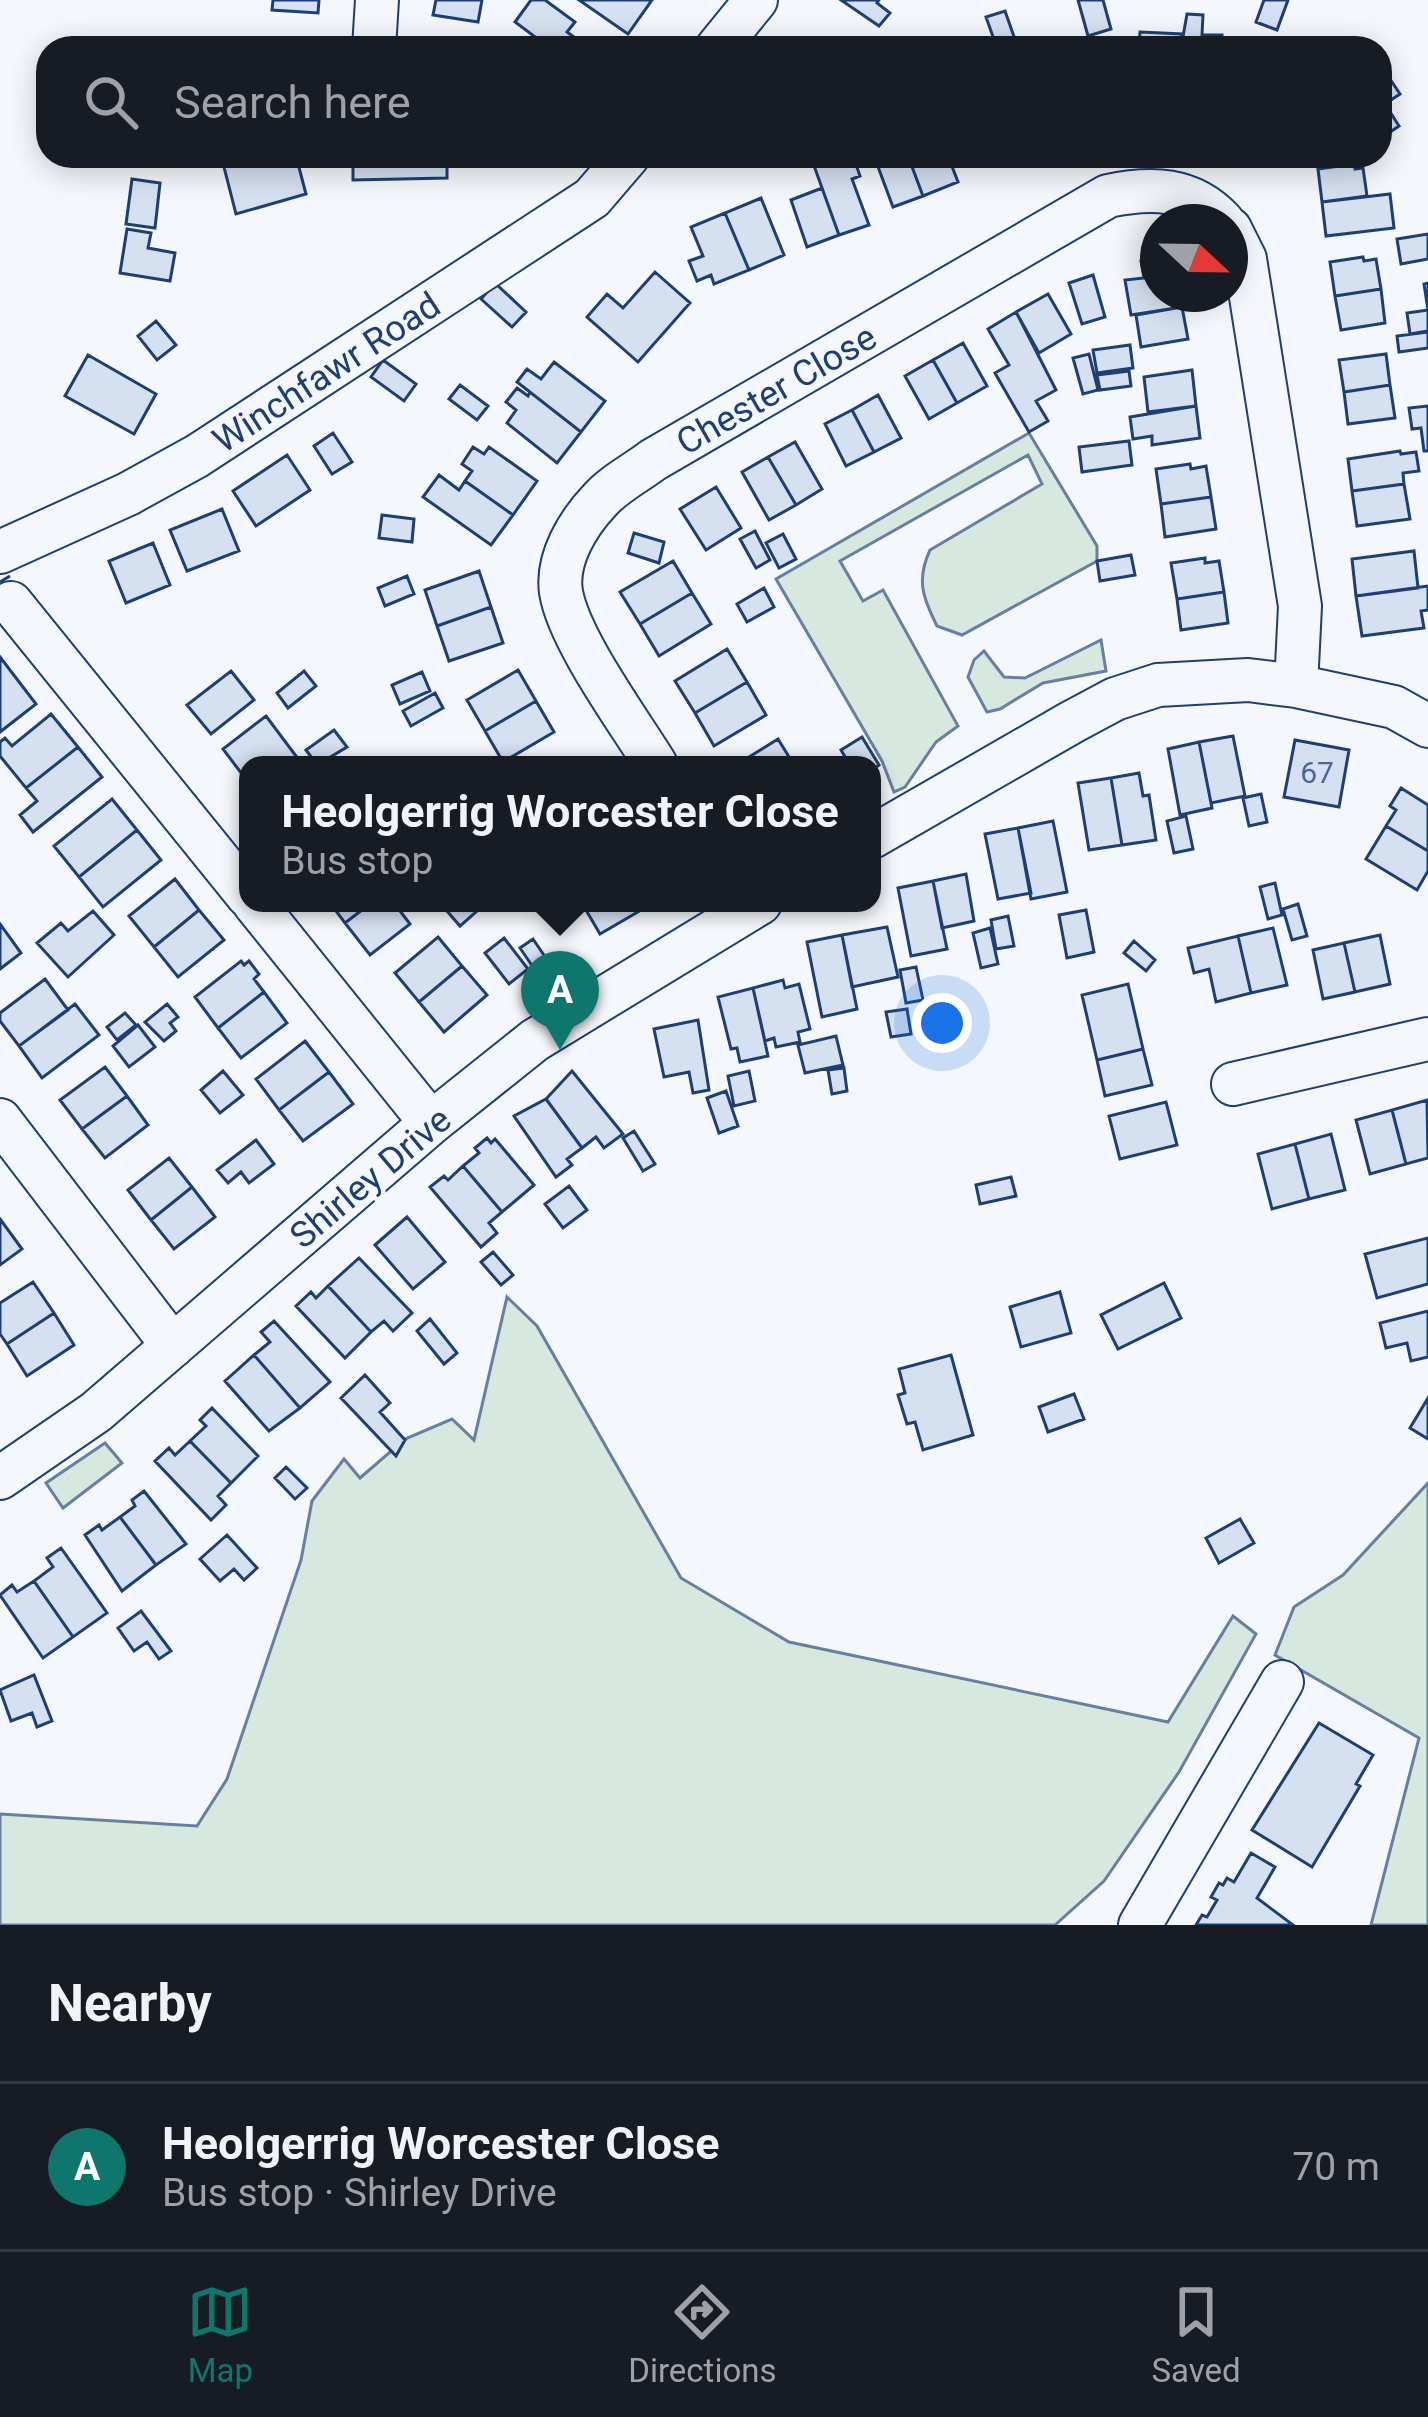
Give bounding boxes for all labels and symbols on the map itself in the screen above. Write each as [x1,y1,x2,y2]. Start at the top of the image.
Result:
north arrow [1140,204,1248,312]
street label: Winchfawr Road [205,284,448,462]
street label: Chester Close [669,316,884,464]
house number: 67 [1300,755,1334,790]
pin: A [521,951,599,1050]
your location [912,993,972,1053]
street label: Shirley Drive [282,1098,459,1257]

